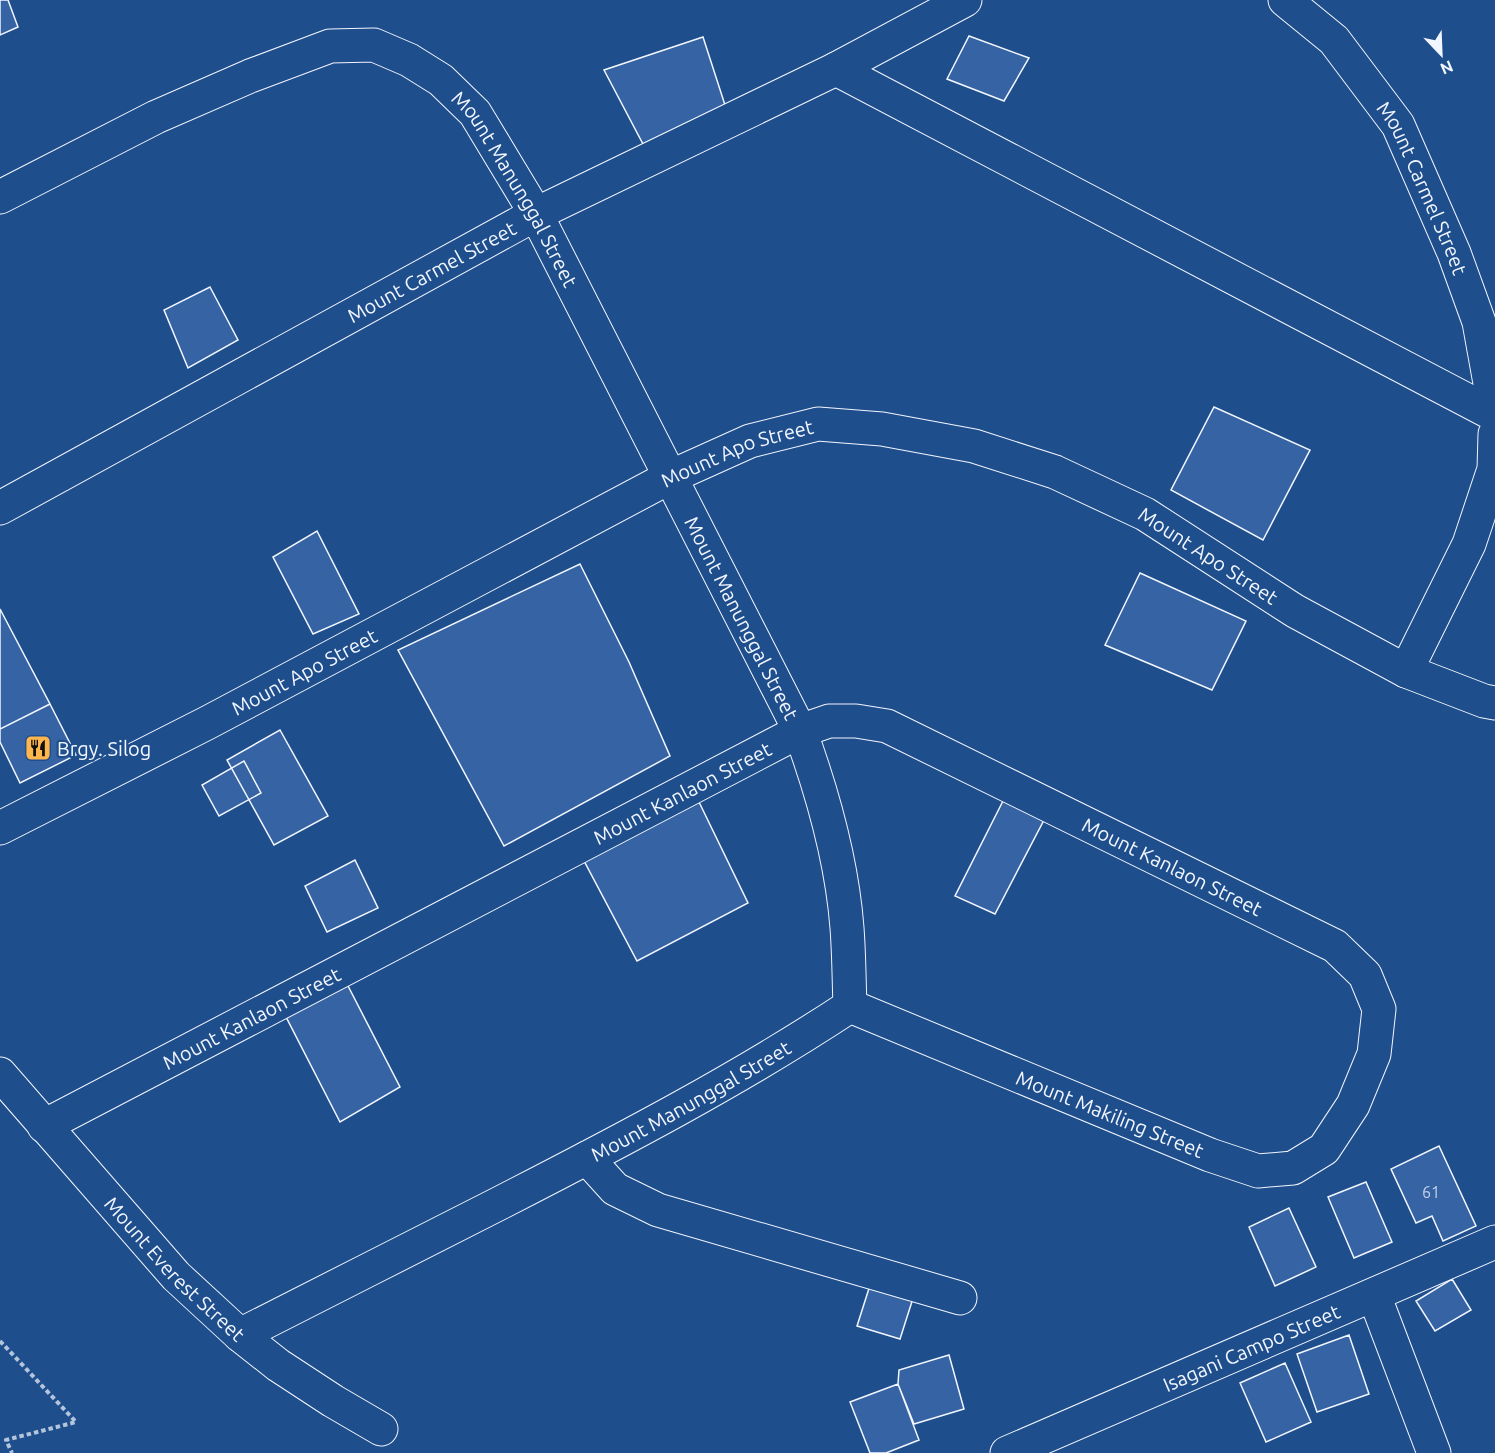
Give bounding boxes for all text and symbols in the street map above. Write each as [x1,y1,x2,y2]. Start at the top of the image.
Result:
north arrow [1411,24,1471,84]
text: N [1438,57,1456,78]
street label: Mount Manunggal Street [447,86,583,291]
street label: Mount Carmel Street [1373,97,1472,278]
street label: Mount Carmel Street [343,216,520,327]
street label: Mount Apo Street [657,414,816,491]
street label: Mount Apo Street [1135,502,1283,609]
street label: Mount Manunggal Street [681,512,804,724]
street label: Mount Apo Street [227,623,381,719]
restaurant icon: Brgy. Silog [23,733,53,763]
place label: Brgy. Silog [57,737,151,760]
street label: Mount Kanlaon Street [589,737,775,848]
street label: Mount Kanlaon Street [1079,812,1266,920]
street label: Mount Kanlaon Street [159,962,344,1074]
street label: Mount Manunggal Street [587,1035,795,1166]
street label: Mount Makiling Street [1013,1066,1207,1162]
house number: 61 [1422,1183,1440,1201]
street label: Mount Everest Street [100,1192,250,1346]
street label: Isagani Campo Street [1159,1299,1343,1396]

